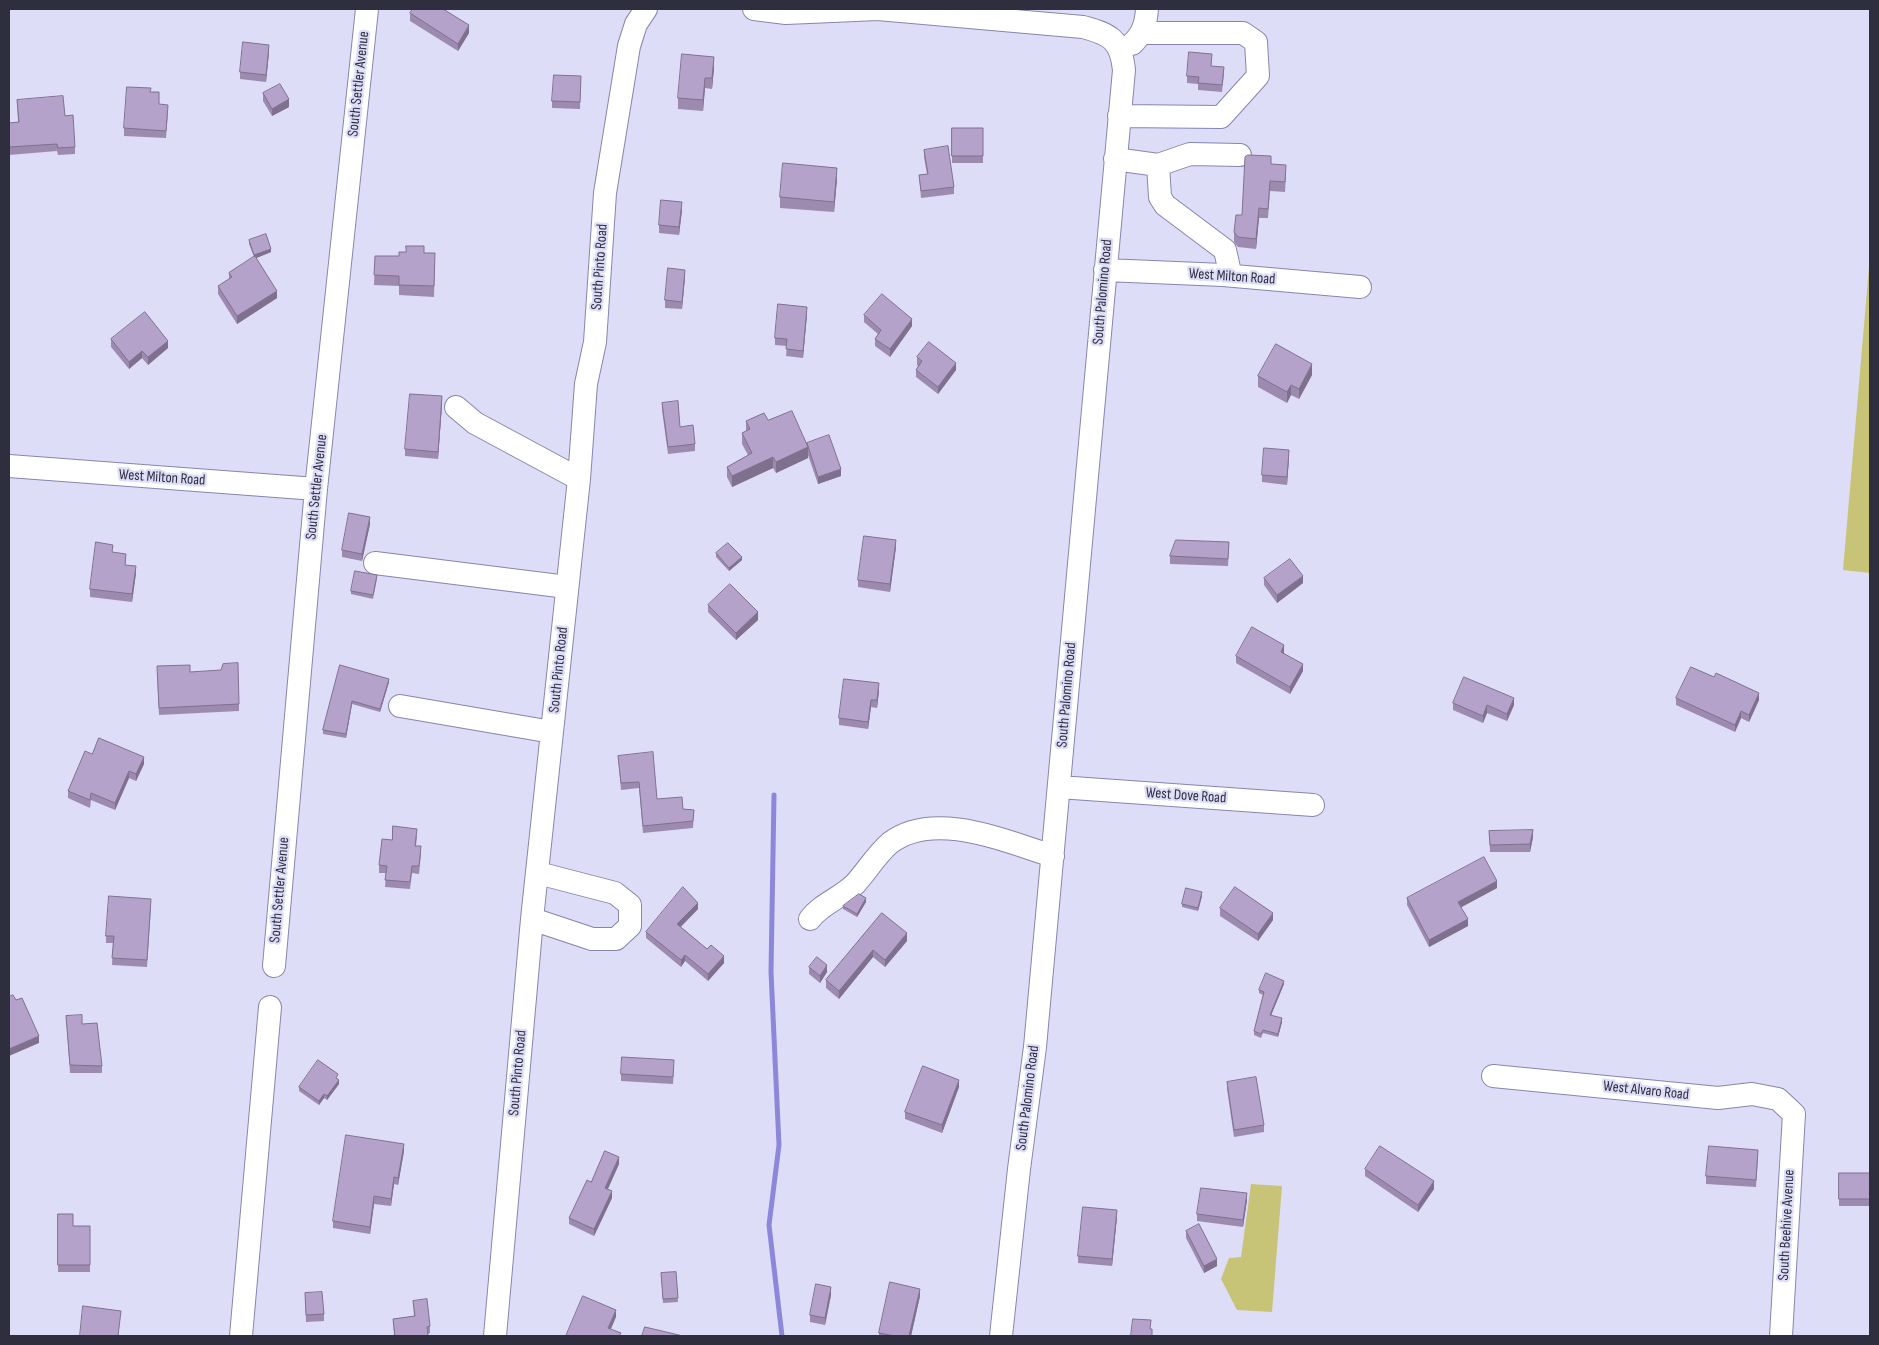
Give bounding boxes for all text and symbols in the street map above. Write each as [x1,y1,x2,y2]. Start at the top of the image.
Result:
street label: South Settler Avenue [345,30,373,138]
street label: South Pinto Road [588,223,612,311]
street label: South Palomino Road [1089,239,1117,345]
street label: West Milton Road [1188,265,1276,289]
street label: South Settler Avenue [303,433,331,541]
street label: West Milton Road [118,466,206,490]
street label: South Pinto Road [546,626,572,714]
street label: South Palomino Road [1053,642,1081,748]
street label: West Dove Road [1145,784,1227,808]
street label: South Settler Avenue [266,836,294,944]
street label: South Pinto Road [505,1029,531,1117]
street label: South Palomino Road [1013,1044,1043,1152]
street label: West Alvaro Road [1602,1078,1690,1104]
street label: South Beehive Avenue [1775,1169,1799,1281]

